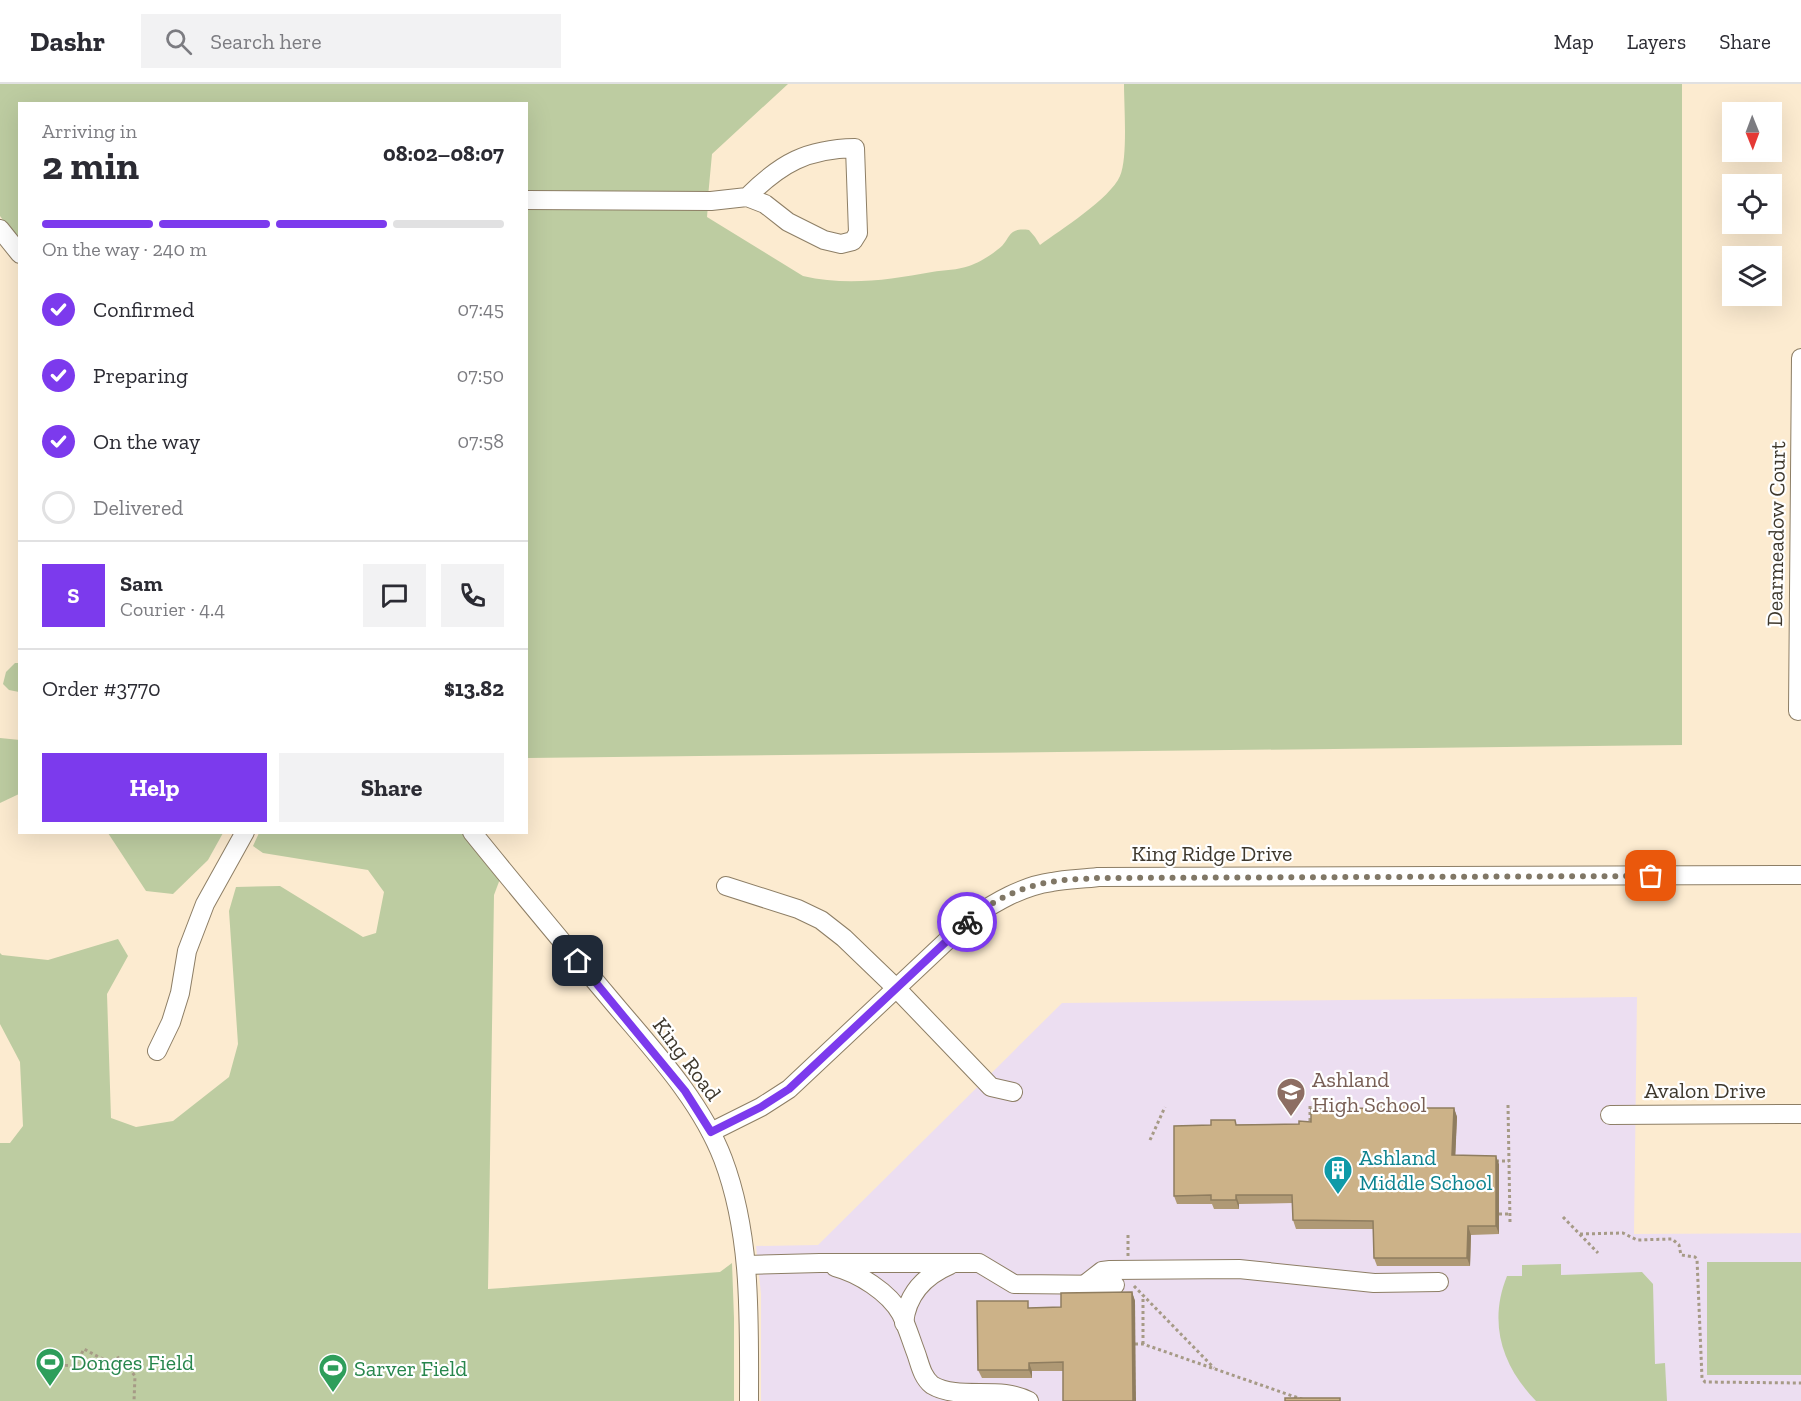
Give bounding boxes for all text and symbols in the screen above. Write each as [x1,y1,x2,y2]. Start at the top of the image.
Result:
search box [141,14,561,68]
text: Dashr [30,25,105,58]
icon: search [162,25,195,58]
text: Search here [210,28,322,55]
text: Map [1554,29,1594,54]
text: Layers [1627,29,1686,54]
text: Share [1719,29,1771,54]
north arrow [1722,102,1782,162]
map controls [1722,102,1782,306]
text: Arriving in [42,119,137,143]
text: 08:02–08:07 [383,140,504,167]
text: 2 min [42,142,139,189]
button: locate [1722,174,1782,234]
text: On the way · 240 m [42,237,207,261]
button: layers [1722,246,1782,306]
icon: check [42,293,75,326]
text: Confirmed [93,296,194,323]
text: 07:45 [458,297,504,321]
icon: check [42,359,75,392]
text: Preparing [93,362,188,389]
text: 07:50 [457,363,504,387]
icon: check [42,425,75,458]
text: On the way [93,428,200,455]
text: 07:58 [458,429,504,453]
street label: Dearmeadow Court [1761,440,1791,627]
text: Delivered [93,494,183,521]
button: chat [363,564,426,627]
button: phone [441,564,504,627]
text: Sam [120,570,163,597]
text: S [67,582,80,609]
text: Courier · 4.4 [120,597,225,621]
text: Order #3770 [42,675,161,702]
text: $13.82 [444,675,504,702]
button: Help [42,753,267,822]
button: Share [279,753,504,822]
street label: King Ridge Drive [1132,840,1292,867]
pin [1625,850,1676,901]
icon: bag [1634,859,1667,892]
courier [937,892,997,952]
icon: bike [951,906,984,939]
pin [552,935,603,986]
icon: home [561,944,594,977]
street label: King Road [647,1012,727,1106]
place label: Ashland High School [1312,1066,1427,1118]
school or university icon: Ashland High School [1275,1076,1307,1118]
street label: Avalon Drive [1644,1077,1766,1104]
place label: Ashland Middle School [1359,1144,1493,1196]
building icon: Ashland Middle School [1322,1154,1354,1196]
sports icon: Donges Field [34,1346,66,1388]
place label: Donges Field [71,1349,194,1376]
sports icon: Sarver Field [317,1352,349,1394]
place label: Sarver Field [354,1355,467,1382]

